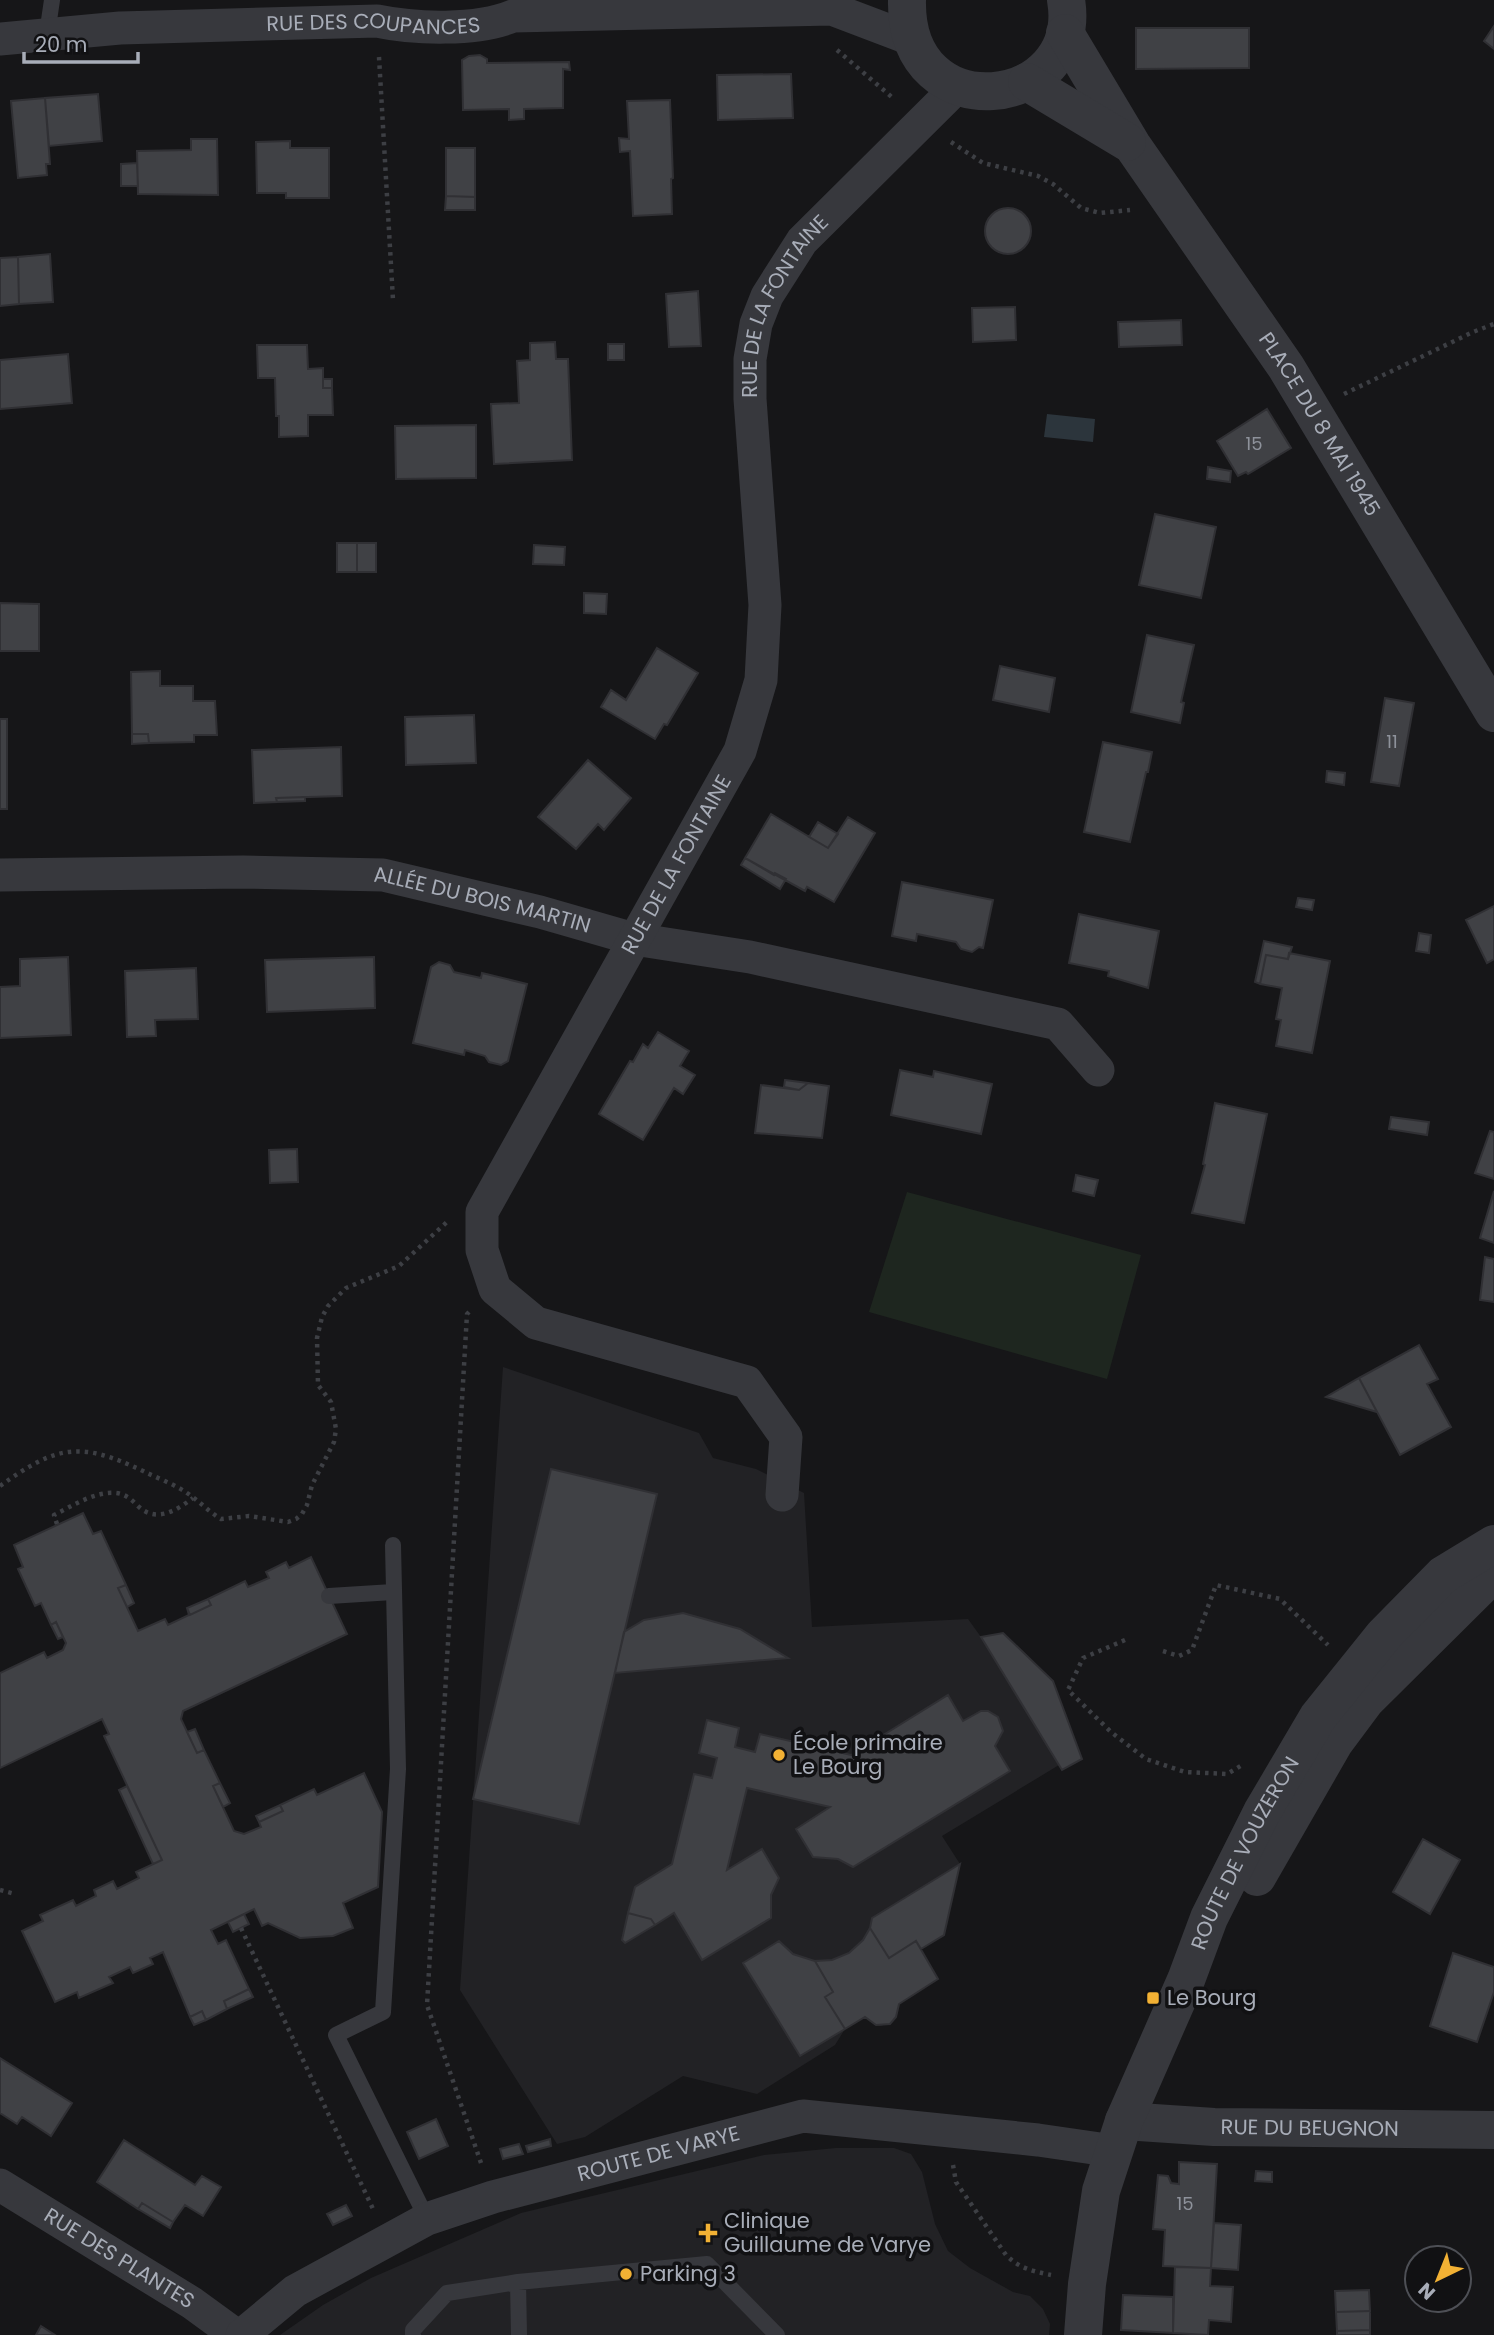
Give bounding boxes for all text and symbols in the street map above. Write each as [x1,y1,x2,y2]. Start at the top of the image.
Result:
street label: RUE DES COUPANCES [266,5,482,41]
scale bar [24,21,138,65]
text: 20 m [35,30,88,59]
street label: RUE DE LA FONTAINE [735,208,835,398]
street label: PLACE DU 8 MAI 1945 [1252,326,1387,521]
house number: 15 [1245,431,1263,456]
house number: 11 [1386,729,1398,754]
street label: RUE DE LA FONTAINE [614,769,738,960]
street label: ALLÉE DU BOIS MARTIN [373,860,594,940]
place label: École primaire Le Bourg [793,1728,943,1781]
marker: École primaire Le Bourg [771,1747,787,1763]
street label: ROUTE DE VOUZERON [1184,1751,1306,1954]
place label: Le Bourg [1167,1983,1256,2012]
marker: Le Bourg [1145,1990,1161,2006]
street label: RUE DU BEUGNON [1221,2112,1399,2143]
street label: ROUTE DE VARYE [574,2118,743,2188]
house number: 15 [1176,2191,1194,2216]
street label: RUE DES PLANTES [39,2201,200,2315]
place label: Clinique Guillaume de Varye [724,2206,931,2259]
marker: Clinique Guillaume de Varye [698,2223,718,2243]
north arrow [1403,2244,1473,2314]
place label: Parking 3 [640,2259,736,2288]
marker: Parking 3 [618,2266,634,2282]
text: N [1412,2276,1441,2306]

